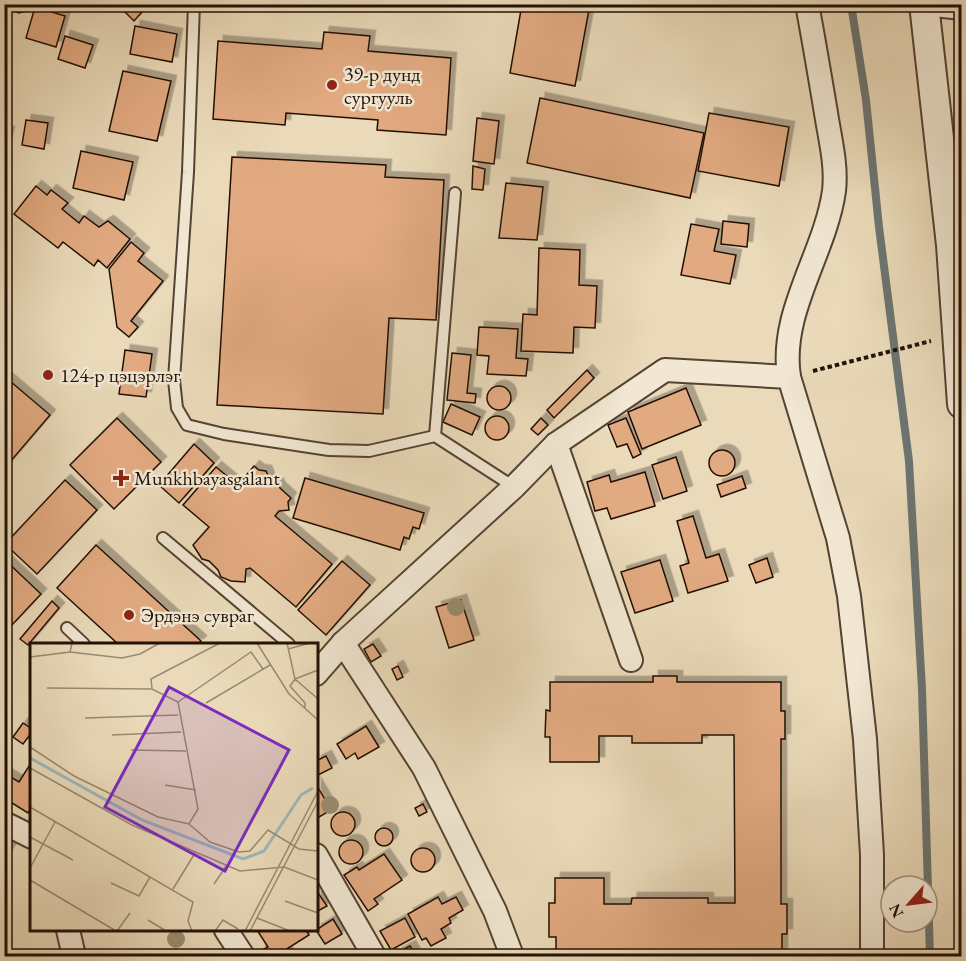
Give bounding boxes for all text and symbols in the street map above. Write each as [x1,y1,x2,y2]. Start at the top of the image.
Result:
place label: 39-р дунд сургууль [344,61,420,110]
marker: 39-р дунд сургууль [325,78,339,92]
place label: 124-р цэцэрлэг [60,362,180,388]
marker: 124-р цэцэрлэг [41,368,55,382]
place label: Munkhbayasgalant [134,465,280,491]
marker: Munkhbayasgalant [112,469,130,487]
place label: Эрдэнэ сувраг [141,602,254,628]
marker: Эрдэнэ сувраг [122,608,136,622]
inset map [30,643,318,931]
north arrow [879,874,939,934]
text: N [884,900,909,921]

